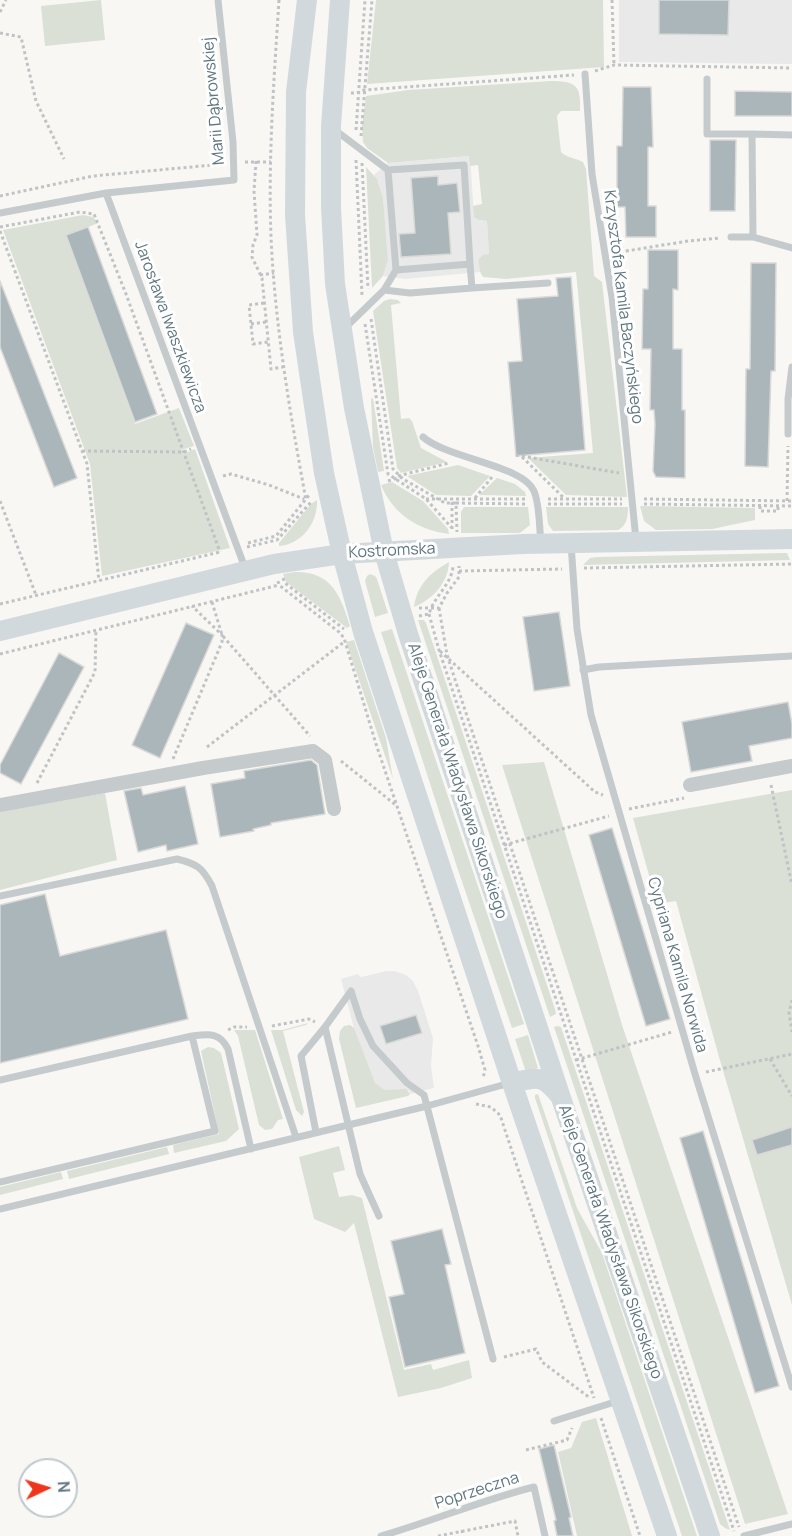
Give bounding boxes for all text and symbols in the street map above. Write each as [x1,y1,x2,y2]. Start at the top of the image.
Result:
street label: Marii Dąbrowskiej [199,36,229,166]
street label: Krzysztofa Kamila Baczyńskiego [599,189,647,425]
street label: Jarosława Iwaszkiewicza [130,238,210,416]
street label: Kostromska [348,539,436,563]
street label: Aleje Generała Władysława Sikorskiego [403,641,511,921]
street label: Cypriana Kamila Norwida [643,875,711,1055]
street label: Aleje Generała Władysława Sikorskiego [554,1102,666,1382]
north arrow [18,1458,78,1518]
street label: Poprzeczna [433,1468,521,1514]
text: N [53,1480,75,1493]

